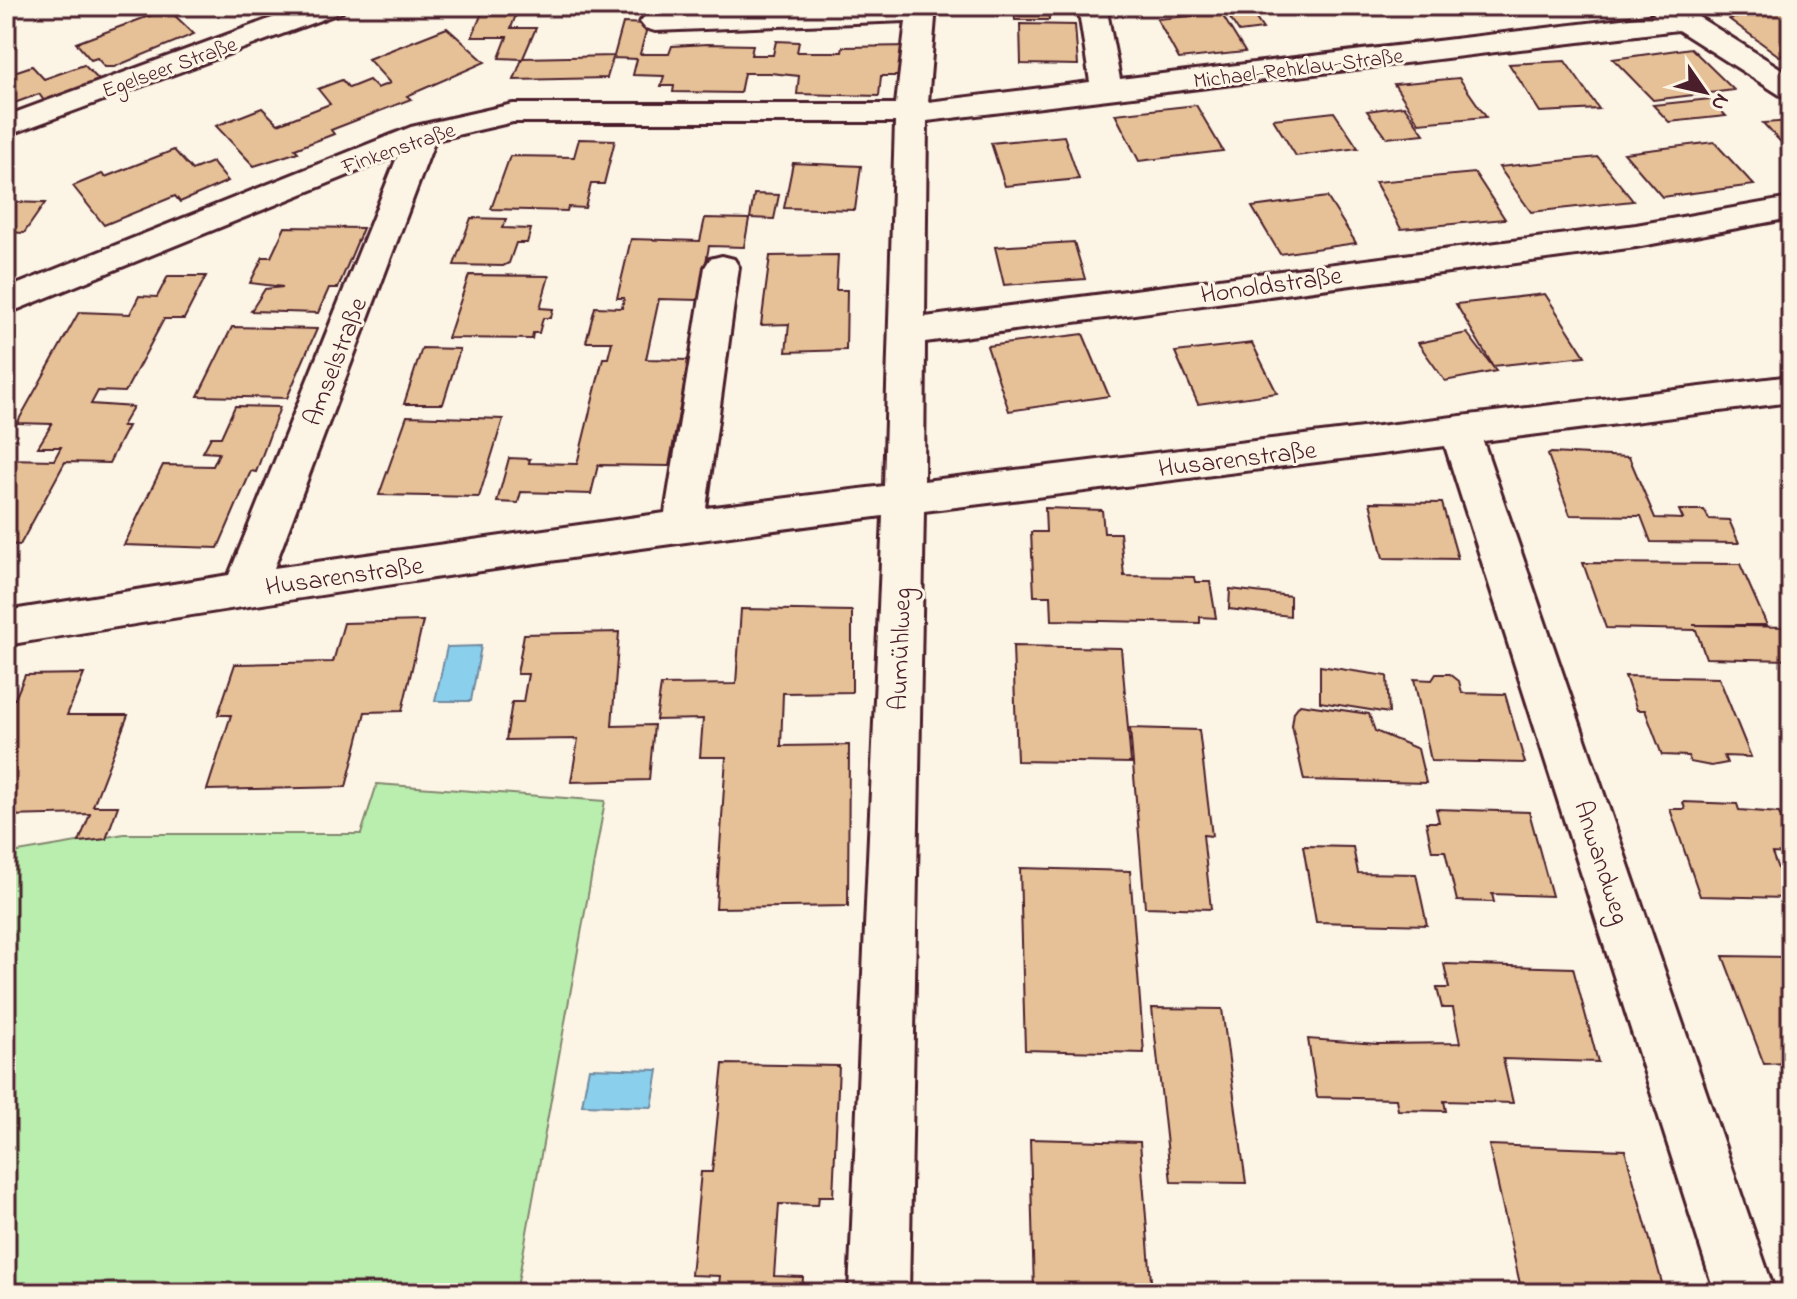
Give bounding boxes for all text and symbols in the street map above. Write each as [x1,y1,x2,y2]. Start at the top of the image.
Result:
street label: Egelseer Straße [98,30,243,109]
street label: Michael-Rehklau-Straße [1192,41,1405,99]
north arrow [1665,52,1745,132]
text: N [1702,86,1737,117]
street label: Finkenstraße [337,115,460,185]
street label: Honoldstraße [1198,258,1345,316]
street label: Amselstraße [295,292,379,432]
street label: Husarenstraße [1156,432,1319,490]
street label: Husarenstraße [263,548,426,608]
street label: Aumühlweg [881,587,923,711]
street label: Anwandweg [1562,796,1638,930]

